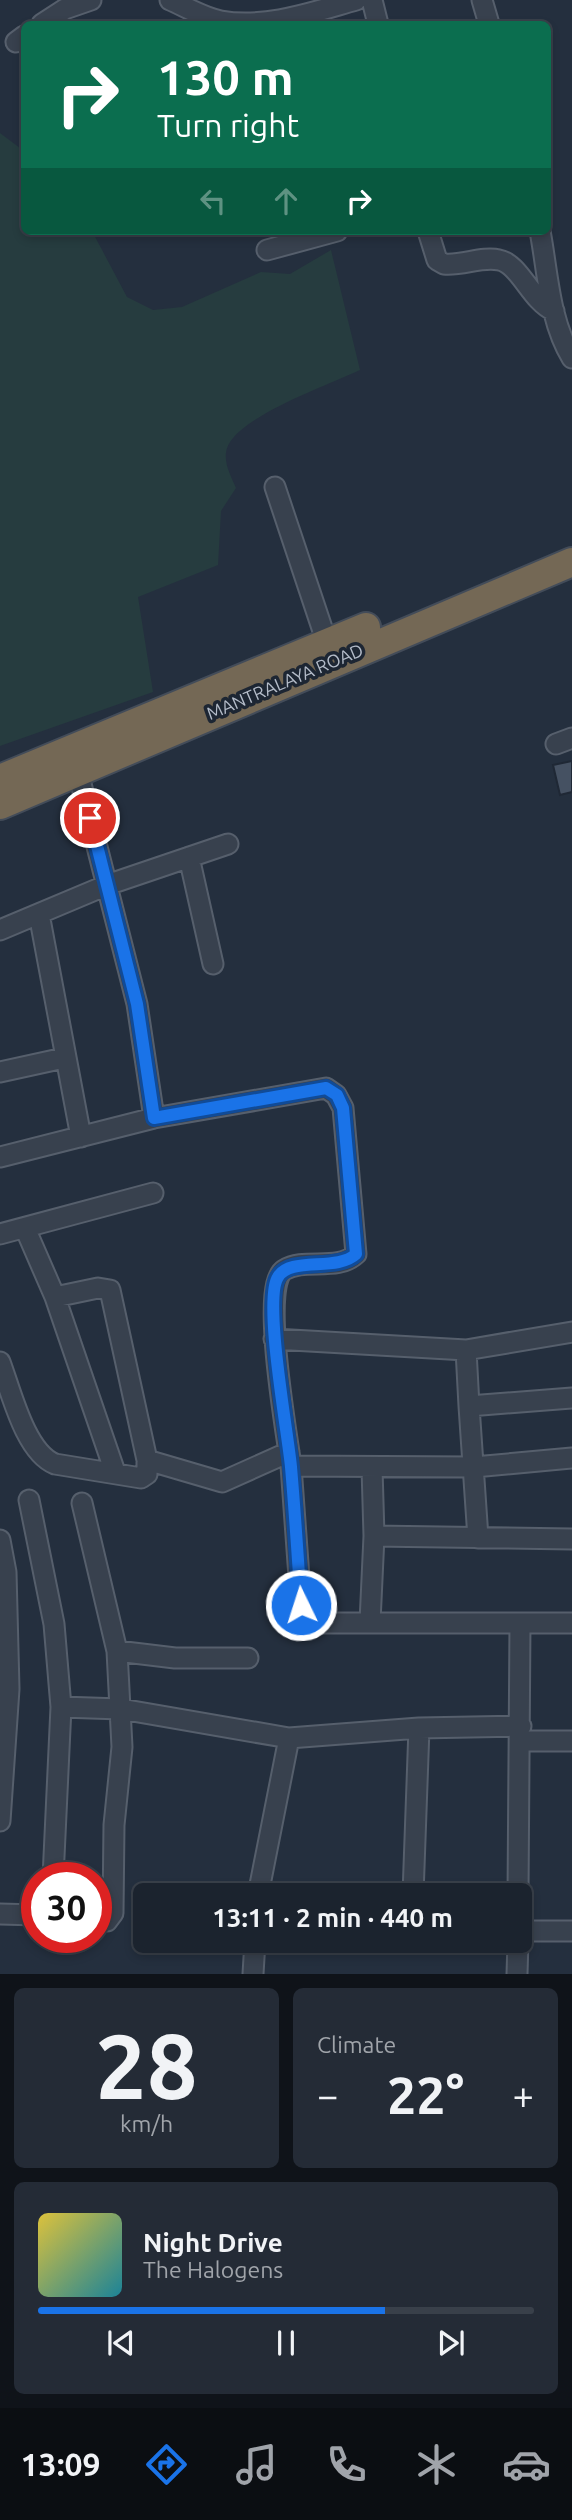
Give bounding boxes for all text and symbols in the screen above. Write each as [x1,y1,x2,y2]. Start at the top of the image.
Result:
icon: right [42,49,133,140]
text: 130 m [157,49,294,104]
text: Turn right [157,107,299,143]
icon: left [194,182,232,220]
icon: ahead [267,182,305,220]
icon: right [340,182,378,220]
street label: MANTRALAYA ROAD [203,639,366,723]
pin [60,788,120,848]
icon: arrive [71,799,109,837]
position arrow [264,1568,338,1642]
speed limit sign: 30 [21,1862,112,1953]
text: 13:11 · 2 min · 440 m [212,1903,453,1932]
text: 28 [95,2014,198,2116]
text: Climate [317,2032,396,2057]
text: 22° [387,2066,464,2124]
text: − [317,2074,338,2116]
text: + [513,2074,534,2116]
text: km/h [120,2111,173,2136]
text: Night Drive [143,2228,283,2257]
text: The Halogens [143,2257,283,2282]
icon: previous [102,2324,140,2362]
icon: pause [267,2324,305,2362]
icon: next [432,2324,470,2362]
icon: directions [142,2440,191,2489]
icon: music [232,2440,281,2489]
icon: phone [322,2440,371,2489]
icon: climate [412,2440,461,2489]
icon: car [502,2440,551,2489]
text: 13:09 [21,2446,101,2482]

